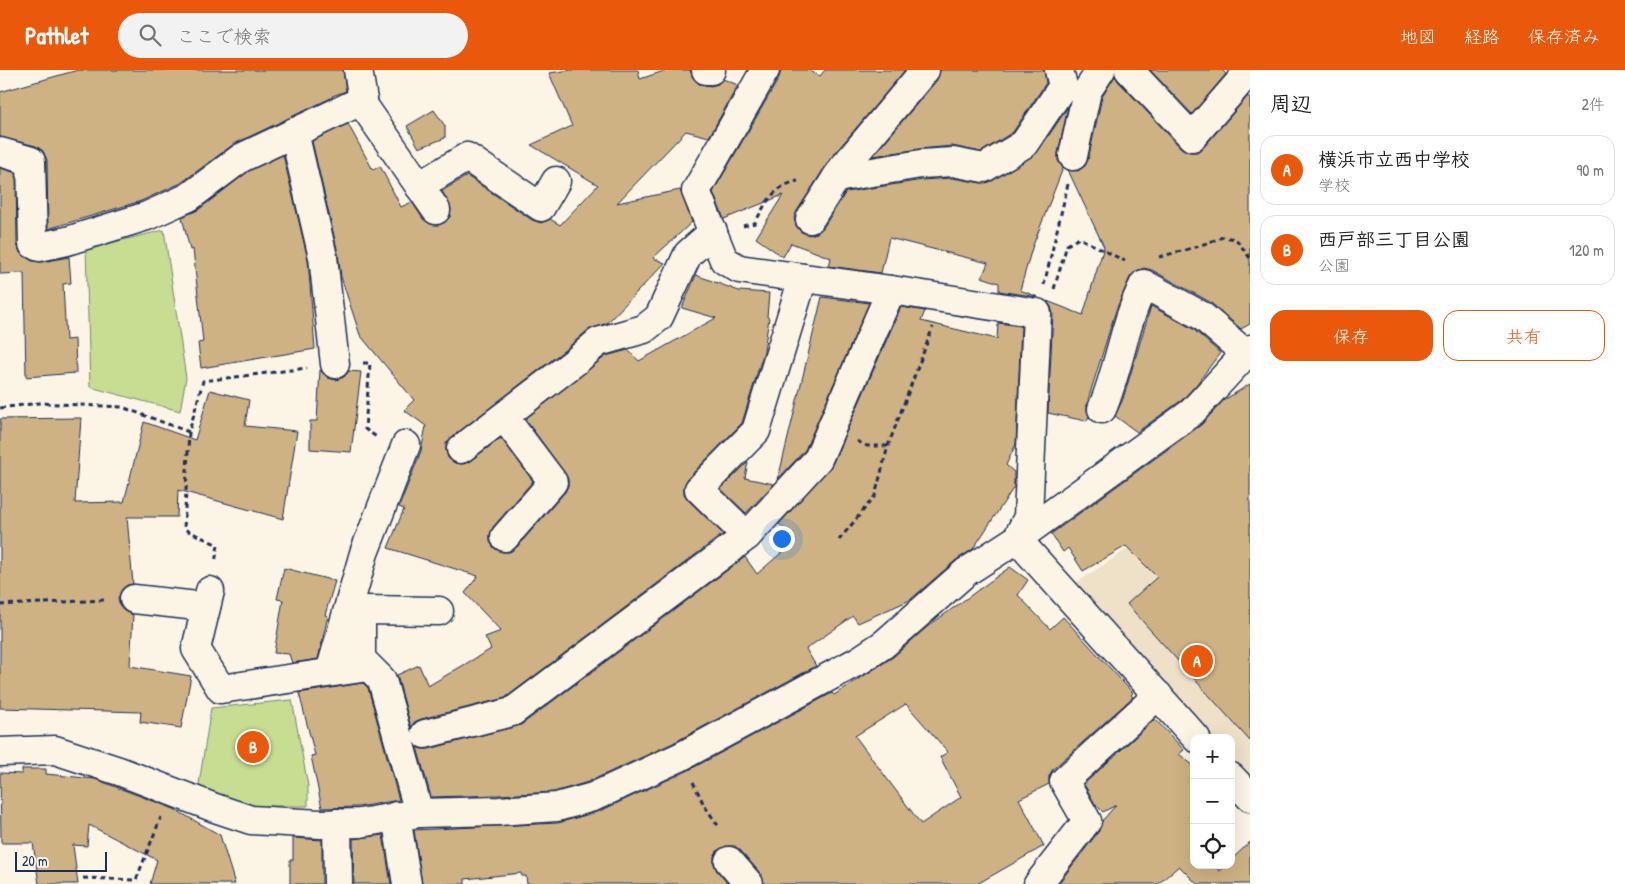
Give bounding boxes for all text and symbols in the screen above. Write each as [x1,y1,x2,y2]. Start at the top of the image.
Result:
search box [118,13,468,58]
text: Pathlet [25,19,88,51]
icon: search [136,21,164,49]
text: ここで検索 [176,23,272,49]
text: 地図 [1400,24,1436,49]
text: 経路 [1464,24,1500,49]
text: 保存済み [1528,24,1600,49]
text: 周辺 [1270,89,1312,118]
text: 2件 [1582,93,1605,115]
text: 横浜市立西中学校 [1318,146,1470,172]
text: A [1283,159,1291,181]
text: 90 m [1576,159,1604,181]
text: 学校 [1318,174,1350,196]
text: 西戸部三丁目公園 [1318,226,1470,252]
text: B [1283,239,1291,261]
text: 120 m [1569,239,1604,261]
text: 公園 [1318,254,1350,276]
button: 保存 [1270,310,1433,361]
button: 共有 [1443,310,1605,361]
your location [769,526,795,552]
pin: A [1181,642,1213,680]
pin: B [237,728,269,766]
map controls [1190,734,1235,869]
button: + [1190,734,1235,779]
button: − [1190,779,1235,824]
button: locate [1190,824,1235,869]
scale bar [15,849,108,872]
text: 20 m [22,851,48,870]

